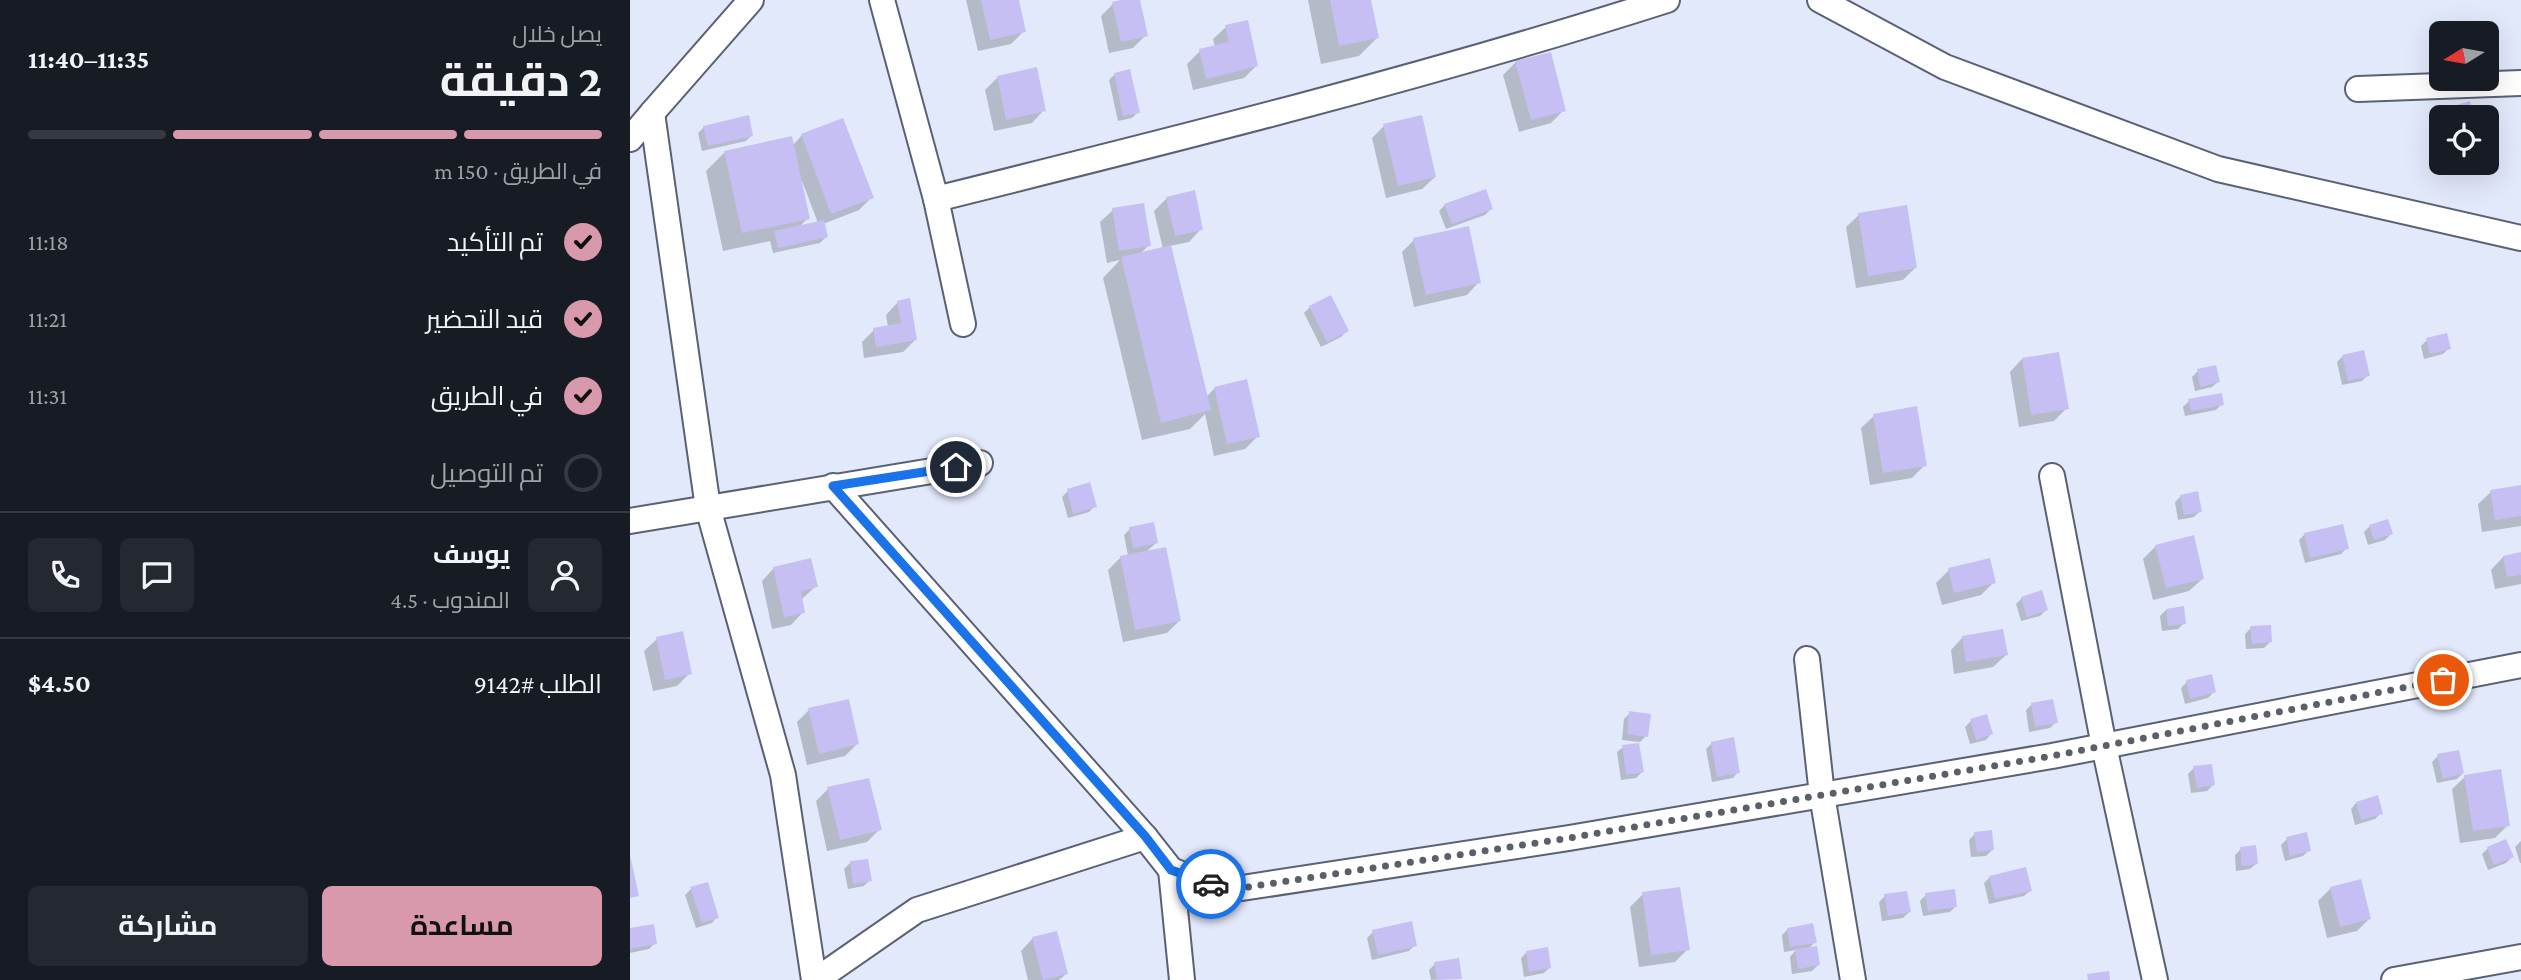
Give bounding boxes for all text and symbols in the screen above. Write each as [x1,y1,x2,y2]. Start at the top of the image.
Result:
text: يصل خلال [512,21,602,47]
north arrow [2429,21,2499,91]
map controls [2429,21,2499,175]
text: 11:35–11:40 [28,45,149,74]
text: 2 دقيقة [440,55,602,106]
button: locate [2429,105,2499,175]
text: في الطريق · 150 m [434,158,602,184]
icon: check [564,223,602,261]
text: تم التأكيد [447,228,543,257]
text: 11:18 [28,229,69,255]
icon: check [564,300,602,338]
text: قيد التحضير [426,305,543,334]
text: 11:21 [28,306,67,332]
icon: check [564,377,602,415]
text: في الطريق [431,382,543,411]
text: 11:31 [28,383,67,409]
pin [926,437,986,497]
icon: home [937,448,975,486]
text: تم التوصيل [430,459,543,488]
button: phone [28,538,102,612]
button: chat [120,538,194,612]
button: person [528,538,602,612]
text: يوسف [433,540,510,569]
text: المندوب · 4.5 [390,587,510,613]
pin [2413,650,2473,710]
icon: bag [2424,661,2462,699]
text: $4.50 [28,669,91,698]
text: الطلب #9142 [474,670,602,699]
courier [1176,849,1246,919]
icon: car [1192,865,1230,903]
button: مشاركة [28,886,308,966]
button: مساعدة [322,886,602,966]

